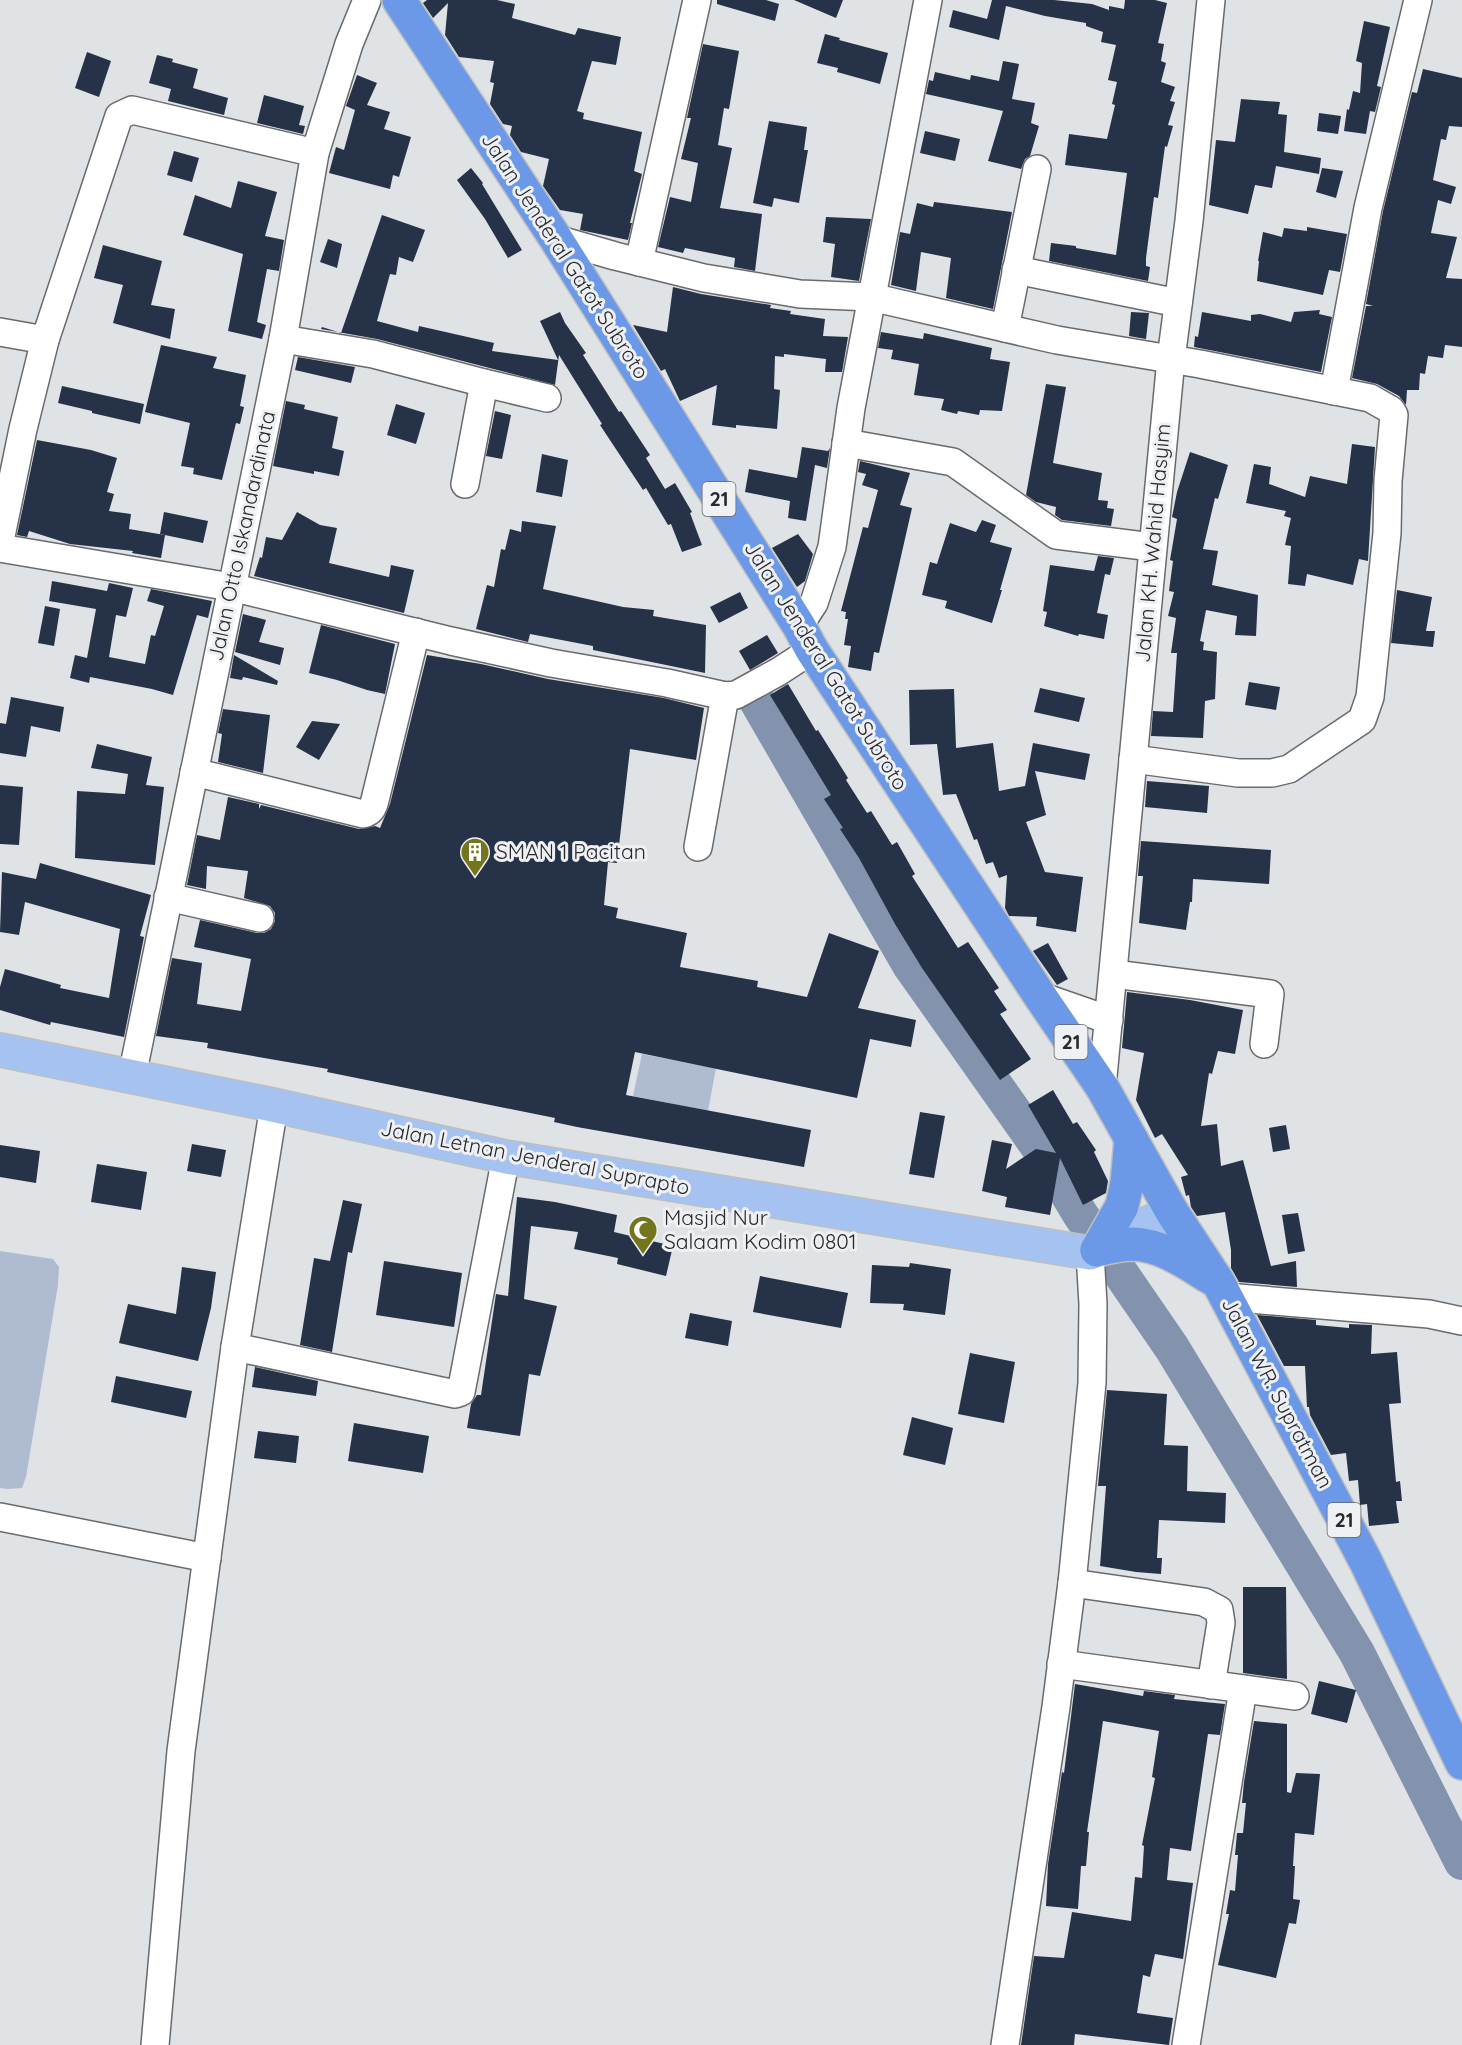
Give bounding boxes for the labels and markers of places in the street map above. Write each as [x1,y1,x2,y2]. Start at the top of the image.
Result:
building icon: SMAN 1 Pacitan [459,836,491,878]
place label: SMAN 1 Pacitan [496,838,646,864]
place label: Masjid Nur Salaam Kodim 0801 [664,1204,857,1254]
mosque icon: Masjid Nur Salaam Kodim 0801 [627,1214,659,1256]

